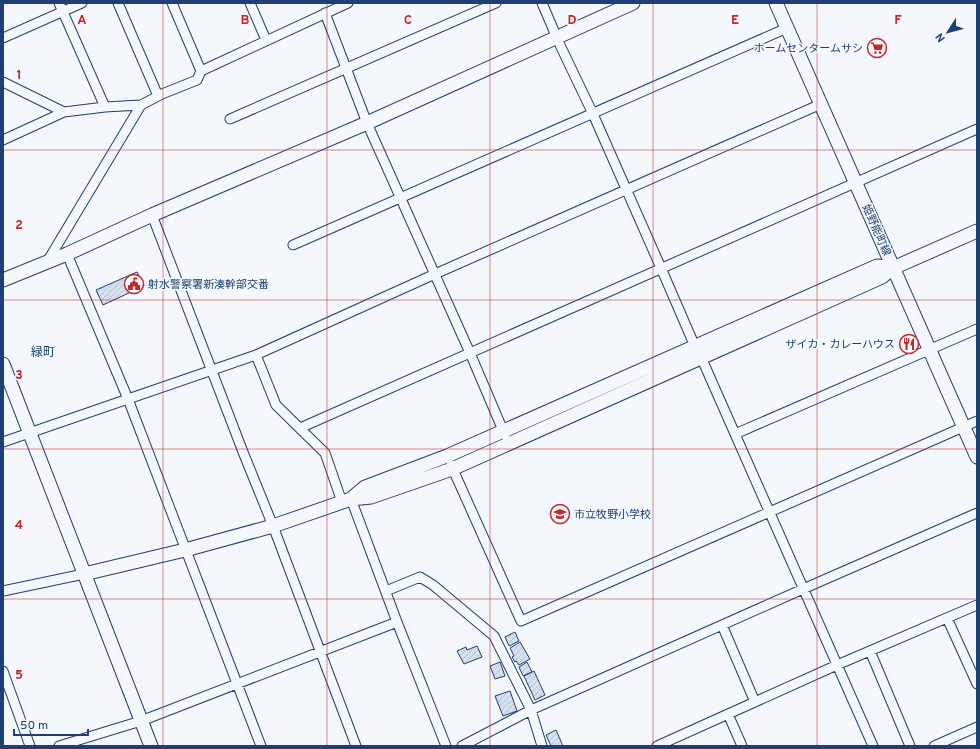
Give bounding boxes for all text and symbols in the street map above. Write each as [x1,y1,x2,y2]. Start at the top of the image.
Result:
north arrow [928,12,968,52]
text: A [77,13,87,29]
text: B [241,13,250,29]
text: C [404,13,412,29]
text: D [567,13,577,29]
text: E [731,13,739,29]
text: F [894,13,902,29]
text: N [933,30,949,45]
supermarket icon: ホームセンタームサシ [866,37,888,59]
place label: ホームセンタームサシ [754,42,863,56]
text: 1 [16,68,22,84]
street label: 姫野能町線 [859,202,894,258]
text: 2 [15,218,23,234]
public building icon: 射水警察署新湊幹部交番 [123,273,145,295]
place label: 射水警察署新湊幹部交番 [148,278,269,292]
restaurant icon: ザイカ・カレーハウス [898,333,920,355]
place label: ザイカ・カレーハウス [785,338,895,352]
district label: 緑町 [31,345,55,361]
text: 3 [15,368,23,384]
school or university icon: 市立牧野小学校 [549,503,571,525]
place label: 市立牧野小学校 [574,508,651,522]
text: 4 [15,518,23,534]
text: 5 [15,668,23,684]
scale bar [14,711,88,737]
text: 50 m [20,718,48,734]

